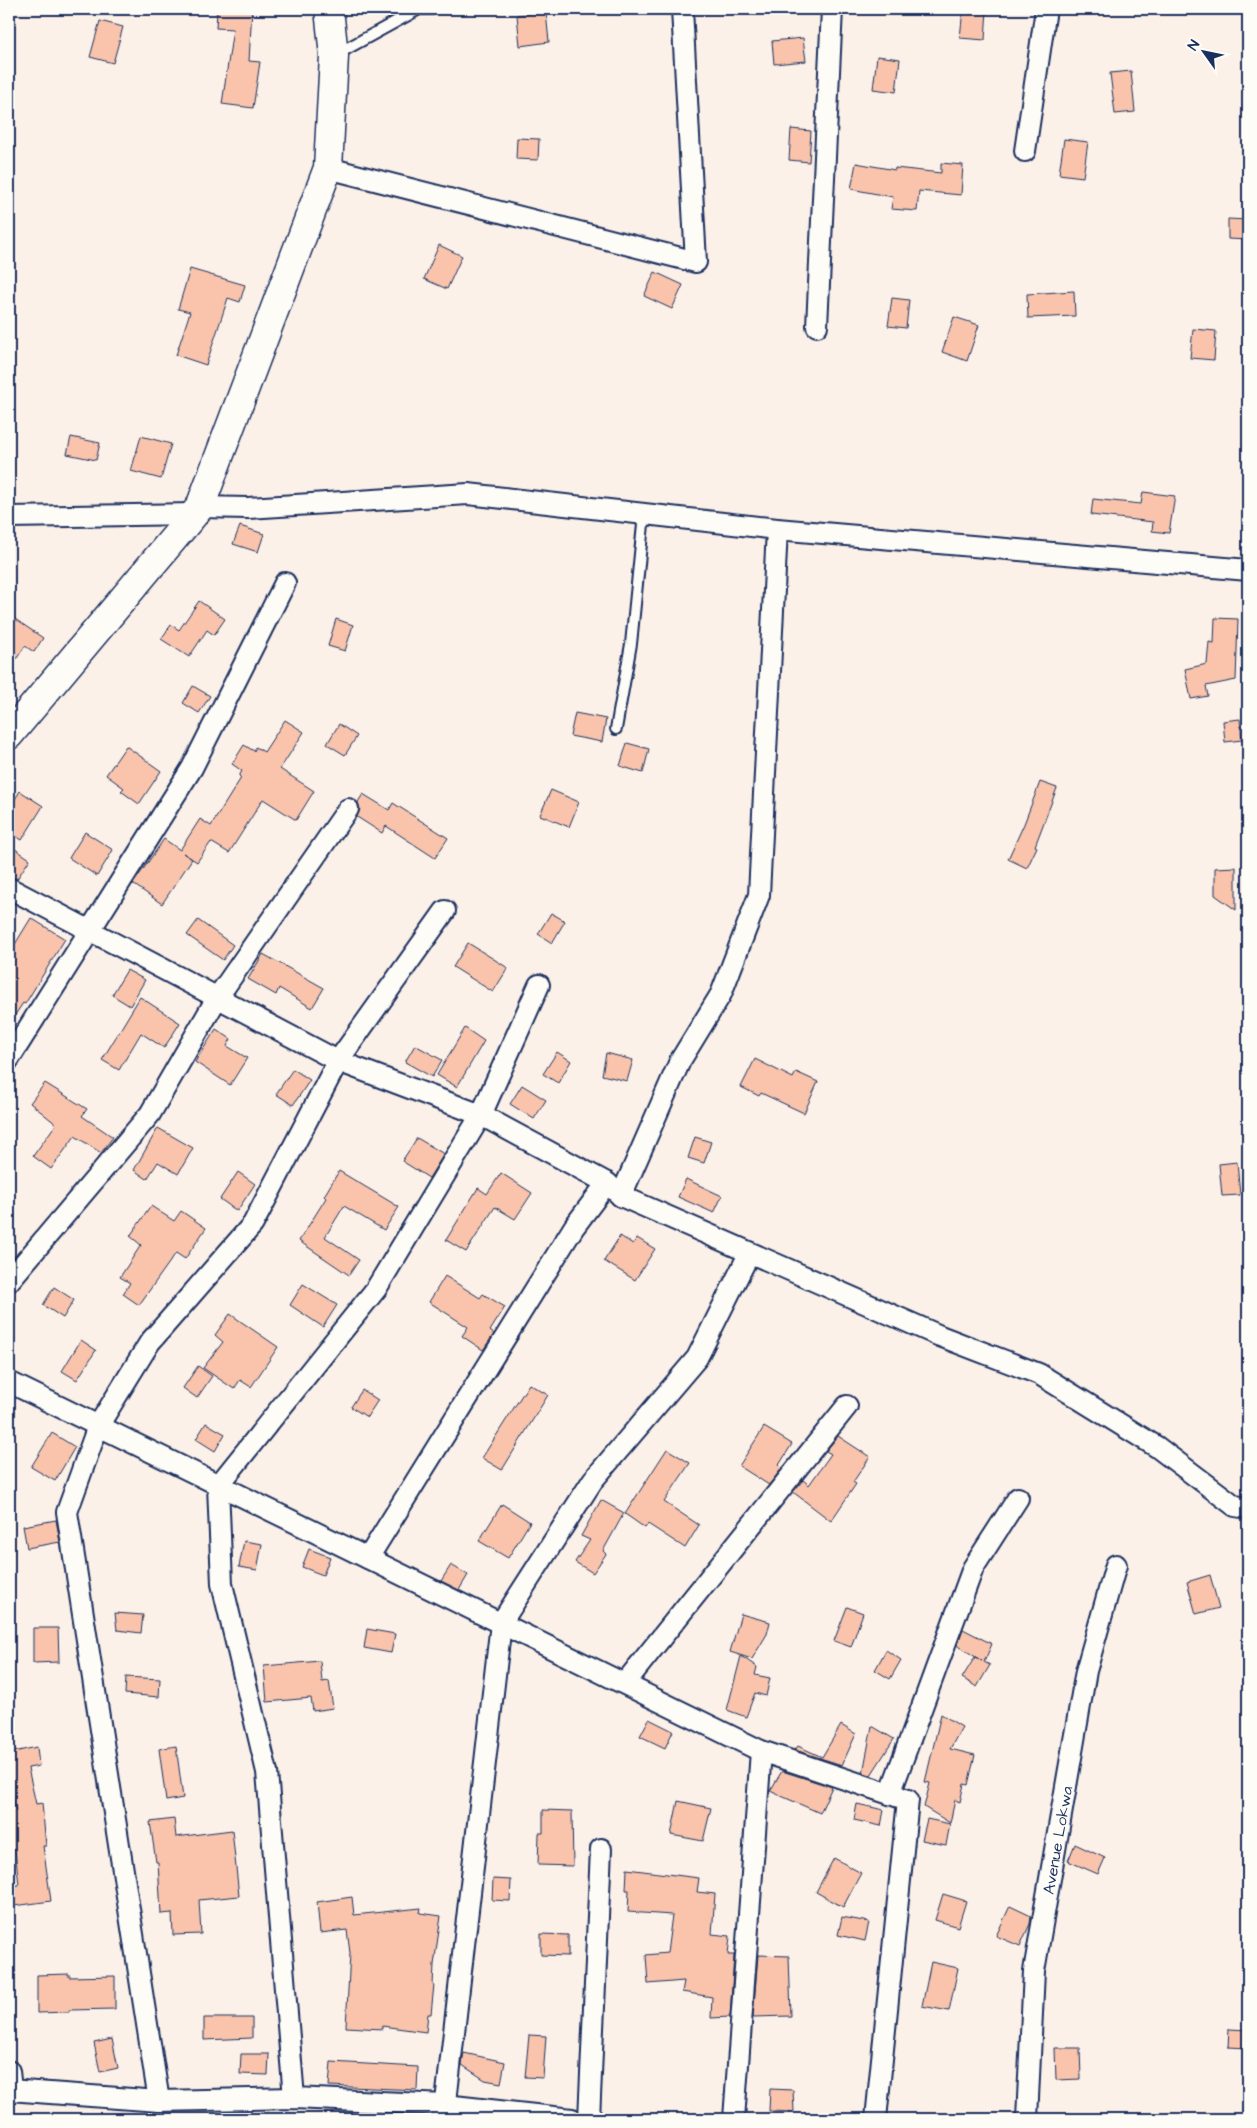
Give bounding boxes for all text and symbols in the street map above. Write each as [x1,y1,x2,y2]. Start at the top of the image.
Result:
north arrow [1180,28,1230,78]
text: N [1183,36,1205,55]
street label: Avenue Lokwa [1038,1784,1078,1896]

